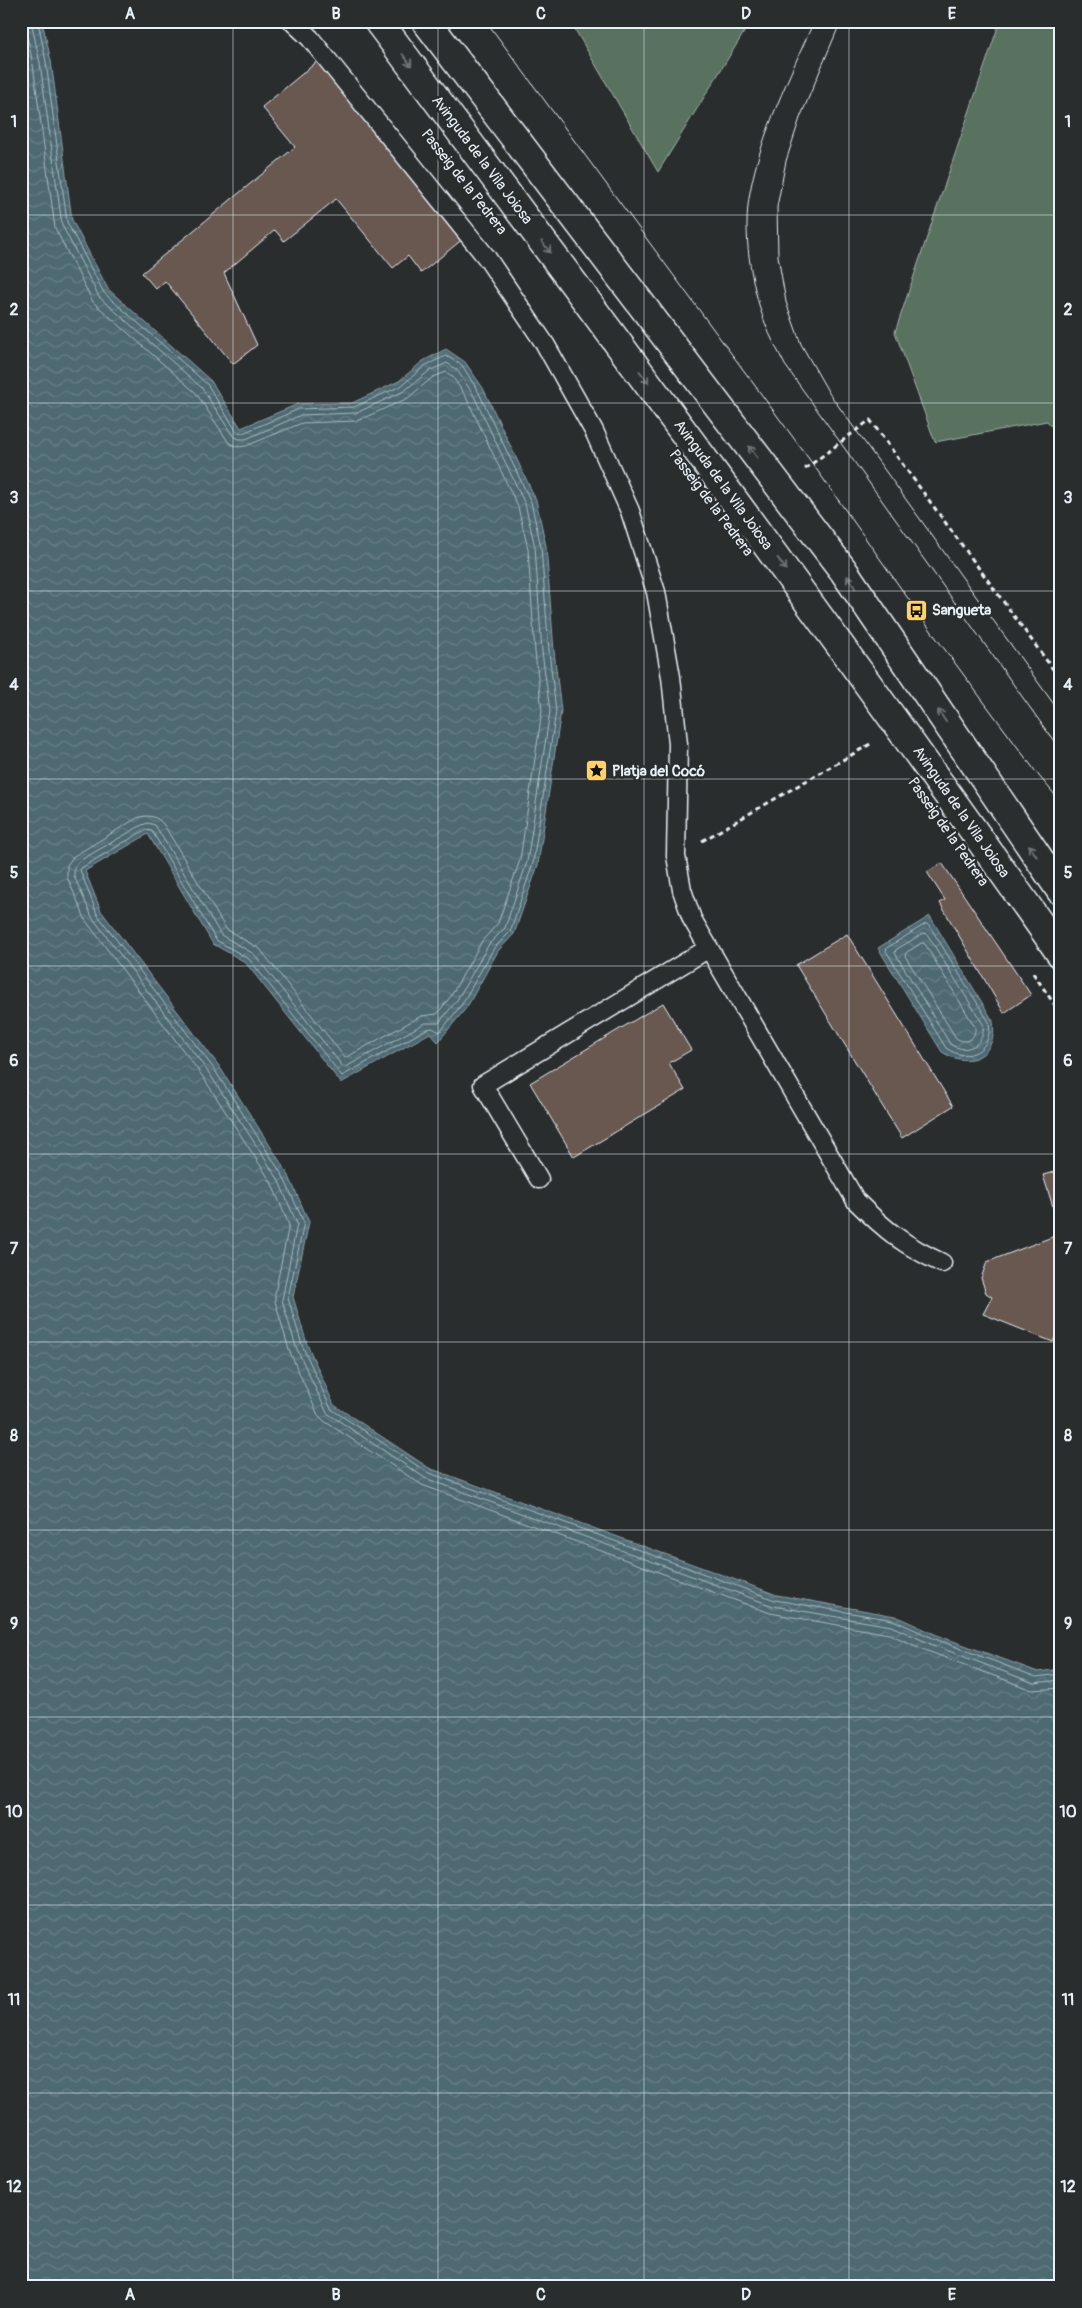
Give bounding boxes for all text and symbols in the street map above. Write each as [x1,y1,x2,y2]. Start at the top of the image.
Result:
text: A [125,4,136,24]
text: B [331,4,341,24]
text: C [536,4,546,24]
text: D [741,4,751,24]
text: E [948,4,957,24]
one-way arrow [402,53,413,66]
street label: Avinguda de la Vila Joiosa [427,92,537,228]
text: 1 [11,112,17,132]
text: 1 [1065,112,1071,132]
street label: Passeig de la Pedrera [417,125,511,239]
one-way arrow [541,240,552,253]
text: 2 [10,300,19,320]
text: 2 [1064,300,1073,320]
one-way arrow [638,370,649,383]
street label: Avinguda de la Vila Joiosa [669,416,777,554]
street label: Passeig de la Pedrera [665,446,757,560]
one-way arrow [748,446,759,459]
text: 3 [10,488,19,508]
text: 3 [1064,488,1073,508]
one-way arrow [777,557,787,571]
one-way arrow [846,575,856,589]
bus stop icon: Sangueta [904,598,928,622]
place label: Sangueta [932,601,991,620]
text: 4 [9,675,19,695]
text: 4 [1063,675,1073,695]
one-way arrow [937,710,947,724]
street label: Avinguda de la Vila Joiosa [908,743,1014,881]
place icon: Platja del Cocó [584,759,608,783]
place label: Platja del Cocó [612,762,705,781]
street label: Passeig de la Pedrera [903,774,993,890]
one-way arrow [1028,844,1038,858]
text: 5 [10,863,19,883]
text: 5 [1064,863,1073,883]
text: 6 [9,1051,19,1071]
text: 6 [1063,1051,1073,1071]
text: 7 [10,1239,19,1259]
text: 7 [1064,1239,1073,1259]
text: 8 [10,1426,18,1446]
text: 8 [1064,1426,1072,1446]
text: 9 [10,1614,18,1634]
text: 9 [1064,1614,1072,1634]
text: 10 [5,1802,23,1822]
text: 10 [1059,1802,1077,1822]
text: 11 [8,1990,20,2010]
text: 11 [1062,1990,1074,2010]
text: 12 [6,2177,22,2197]
text: 12 [1060,2177,1076,2197]
text: A [125,2285,136,2305]
text: B [331,2285,341,2305]
text: C [536,2285,546,2305]
text: D [741,2285,751,2305]
text: E [948,2285,957,2305]

